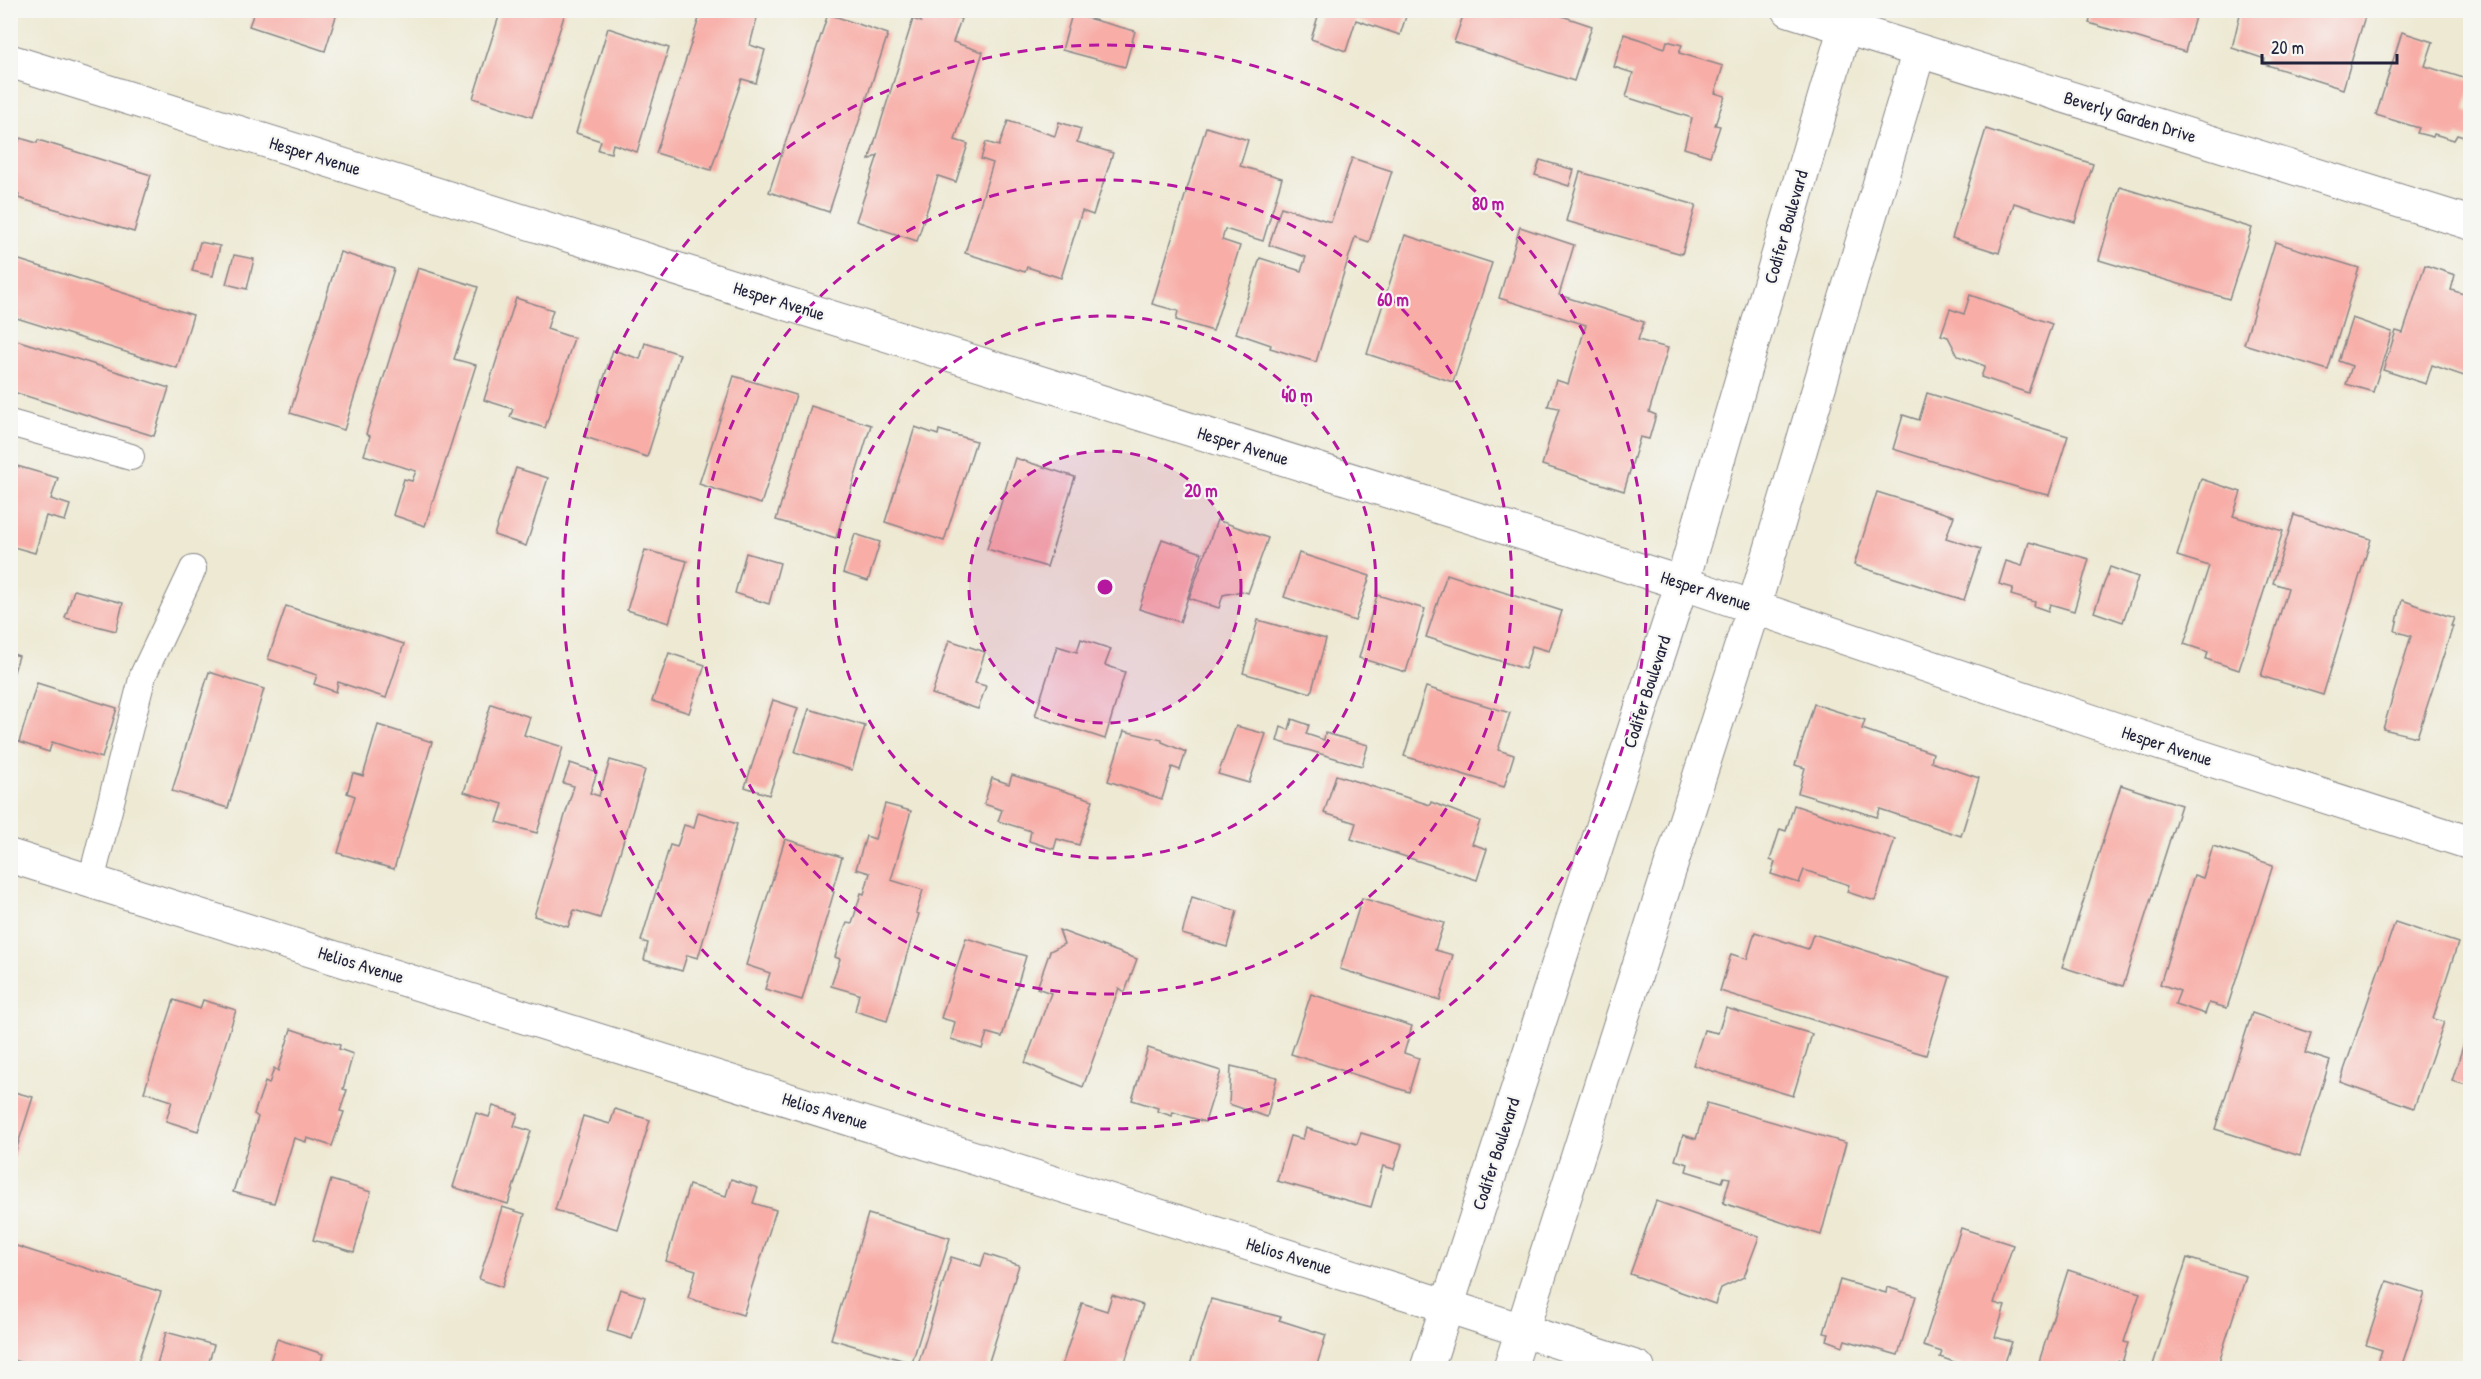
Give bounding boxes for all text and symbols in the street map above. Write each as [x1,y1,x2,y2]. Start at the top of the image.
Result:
scale bar [2262,27,2397,65]
text: 20 m [2271,35,2304,60]
street label: Beverly Garden Drive [2061,85,2199,149]
street label: Hesper Avenue [266,130,364,181]
street label: Codifer Boulevard [1757,167,1814,286]
text: 80 m [1472,191,1504,216]
street label: Hesper Avenue [730,275,828,326]
text: 60 m [1377,287,1409,312]
text: 40 m [1281,383,1313,408]
street label: Hesper Avenue [1194,420,1292,471]
text: 20 m [1185,478,1217,503]
street label: Hesper Avenue [1658,564,1755,617]
centre of rings [1095,577,1115,597]
street label: Codifer Boulevard [1617,633,1676,751]
street label: Hesper Avenue [2119,719,2216,772]
street label: Helios Avenue [315,940,407,989]
street label: Helios Avenue [779,1086,871,1135]
street label: Codifer Boulevard [1466,1095,1525,1213]
street label: Helios Avenue [1243,1231,1335,1280]

